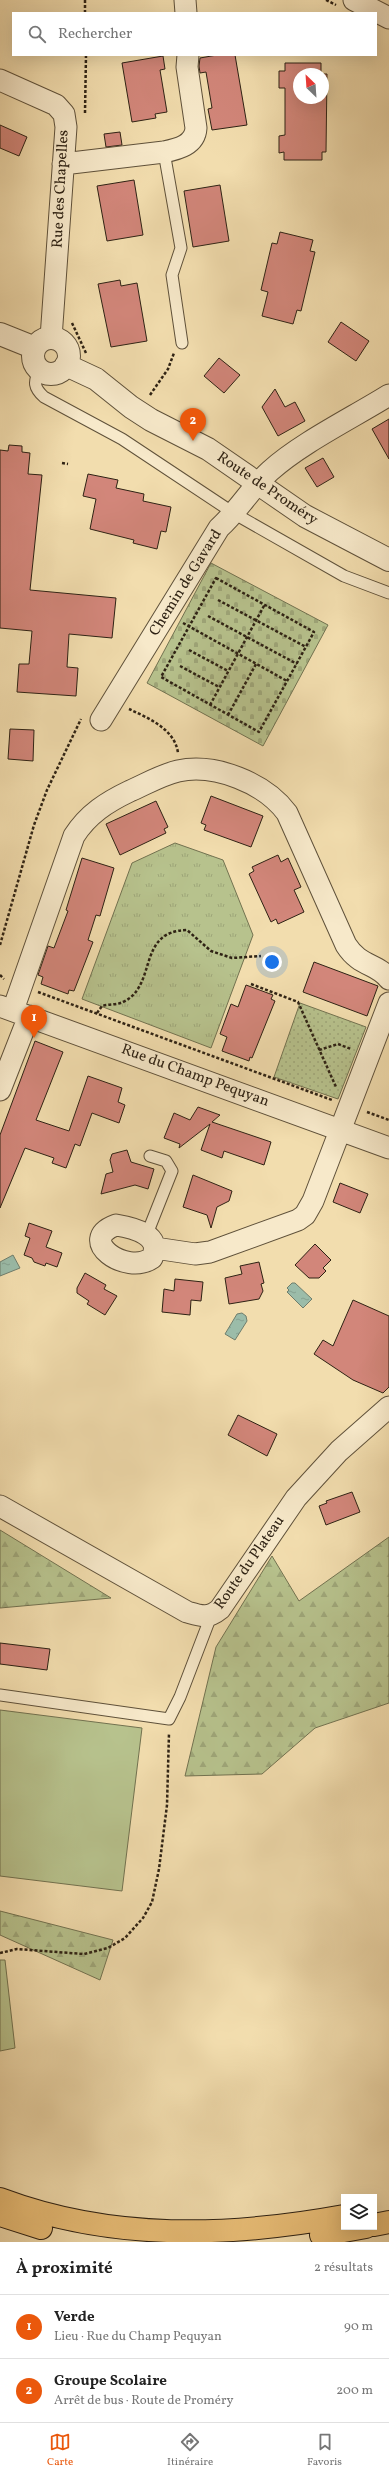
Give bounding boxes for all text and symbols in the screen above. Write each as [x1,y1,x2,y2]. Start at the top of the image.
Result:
search box [12,12,377,56]
icon: search [26,23,48,45]
text: Rechercher [58,24,132,45]
north arrow [293,68,329,104]
street label: Rue des Chapelles [47,129,75,249]
pin: 2 [180,408,206,441]
street label: Route de Proméry [212,447,322,531]
street label: Chemin de Gavard [145,526,227,640]
your location [262,952,282,972]
pin: 1 [21,1005,47,1038]
street label: Rue du Champ Pequyan [118,1039,272,1113]
street label: Route du Plateau [210,1512,290,1614]
map controls [341,2194,377,2230]
button: layers [341,2194,377,2230]
text: À proximité [16,2257,113,2280]
text: 2 résultats [314,2259,373,2277]
text: Verde [54,2307,95,2328]
text: 1 [26,2318,32,2336]
text: 90 m [344,2318,373,2336]
text: Lieu · Rue du Champ Pequyan [54,2328,222,2346]
text: Groupe Scolaire [54,2371,167,2392]
text: 2 [26,2382,32,2400]
text: 200 m [336,2382,373,2400]
text: Arrêt de bus · Route de Proméry [54,2392,233,2410]
tab: Carte [47,2431,73,2470]
tab: Itinéraire [167,2431,213,2470]
tab: Favoris [307,2431,342,2470]

